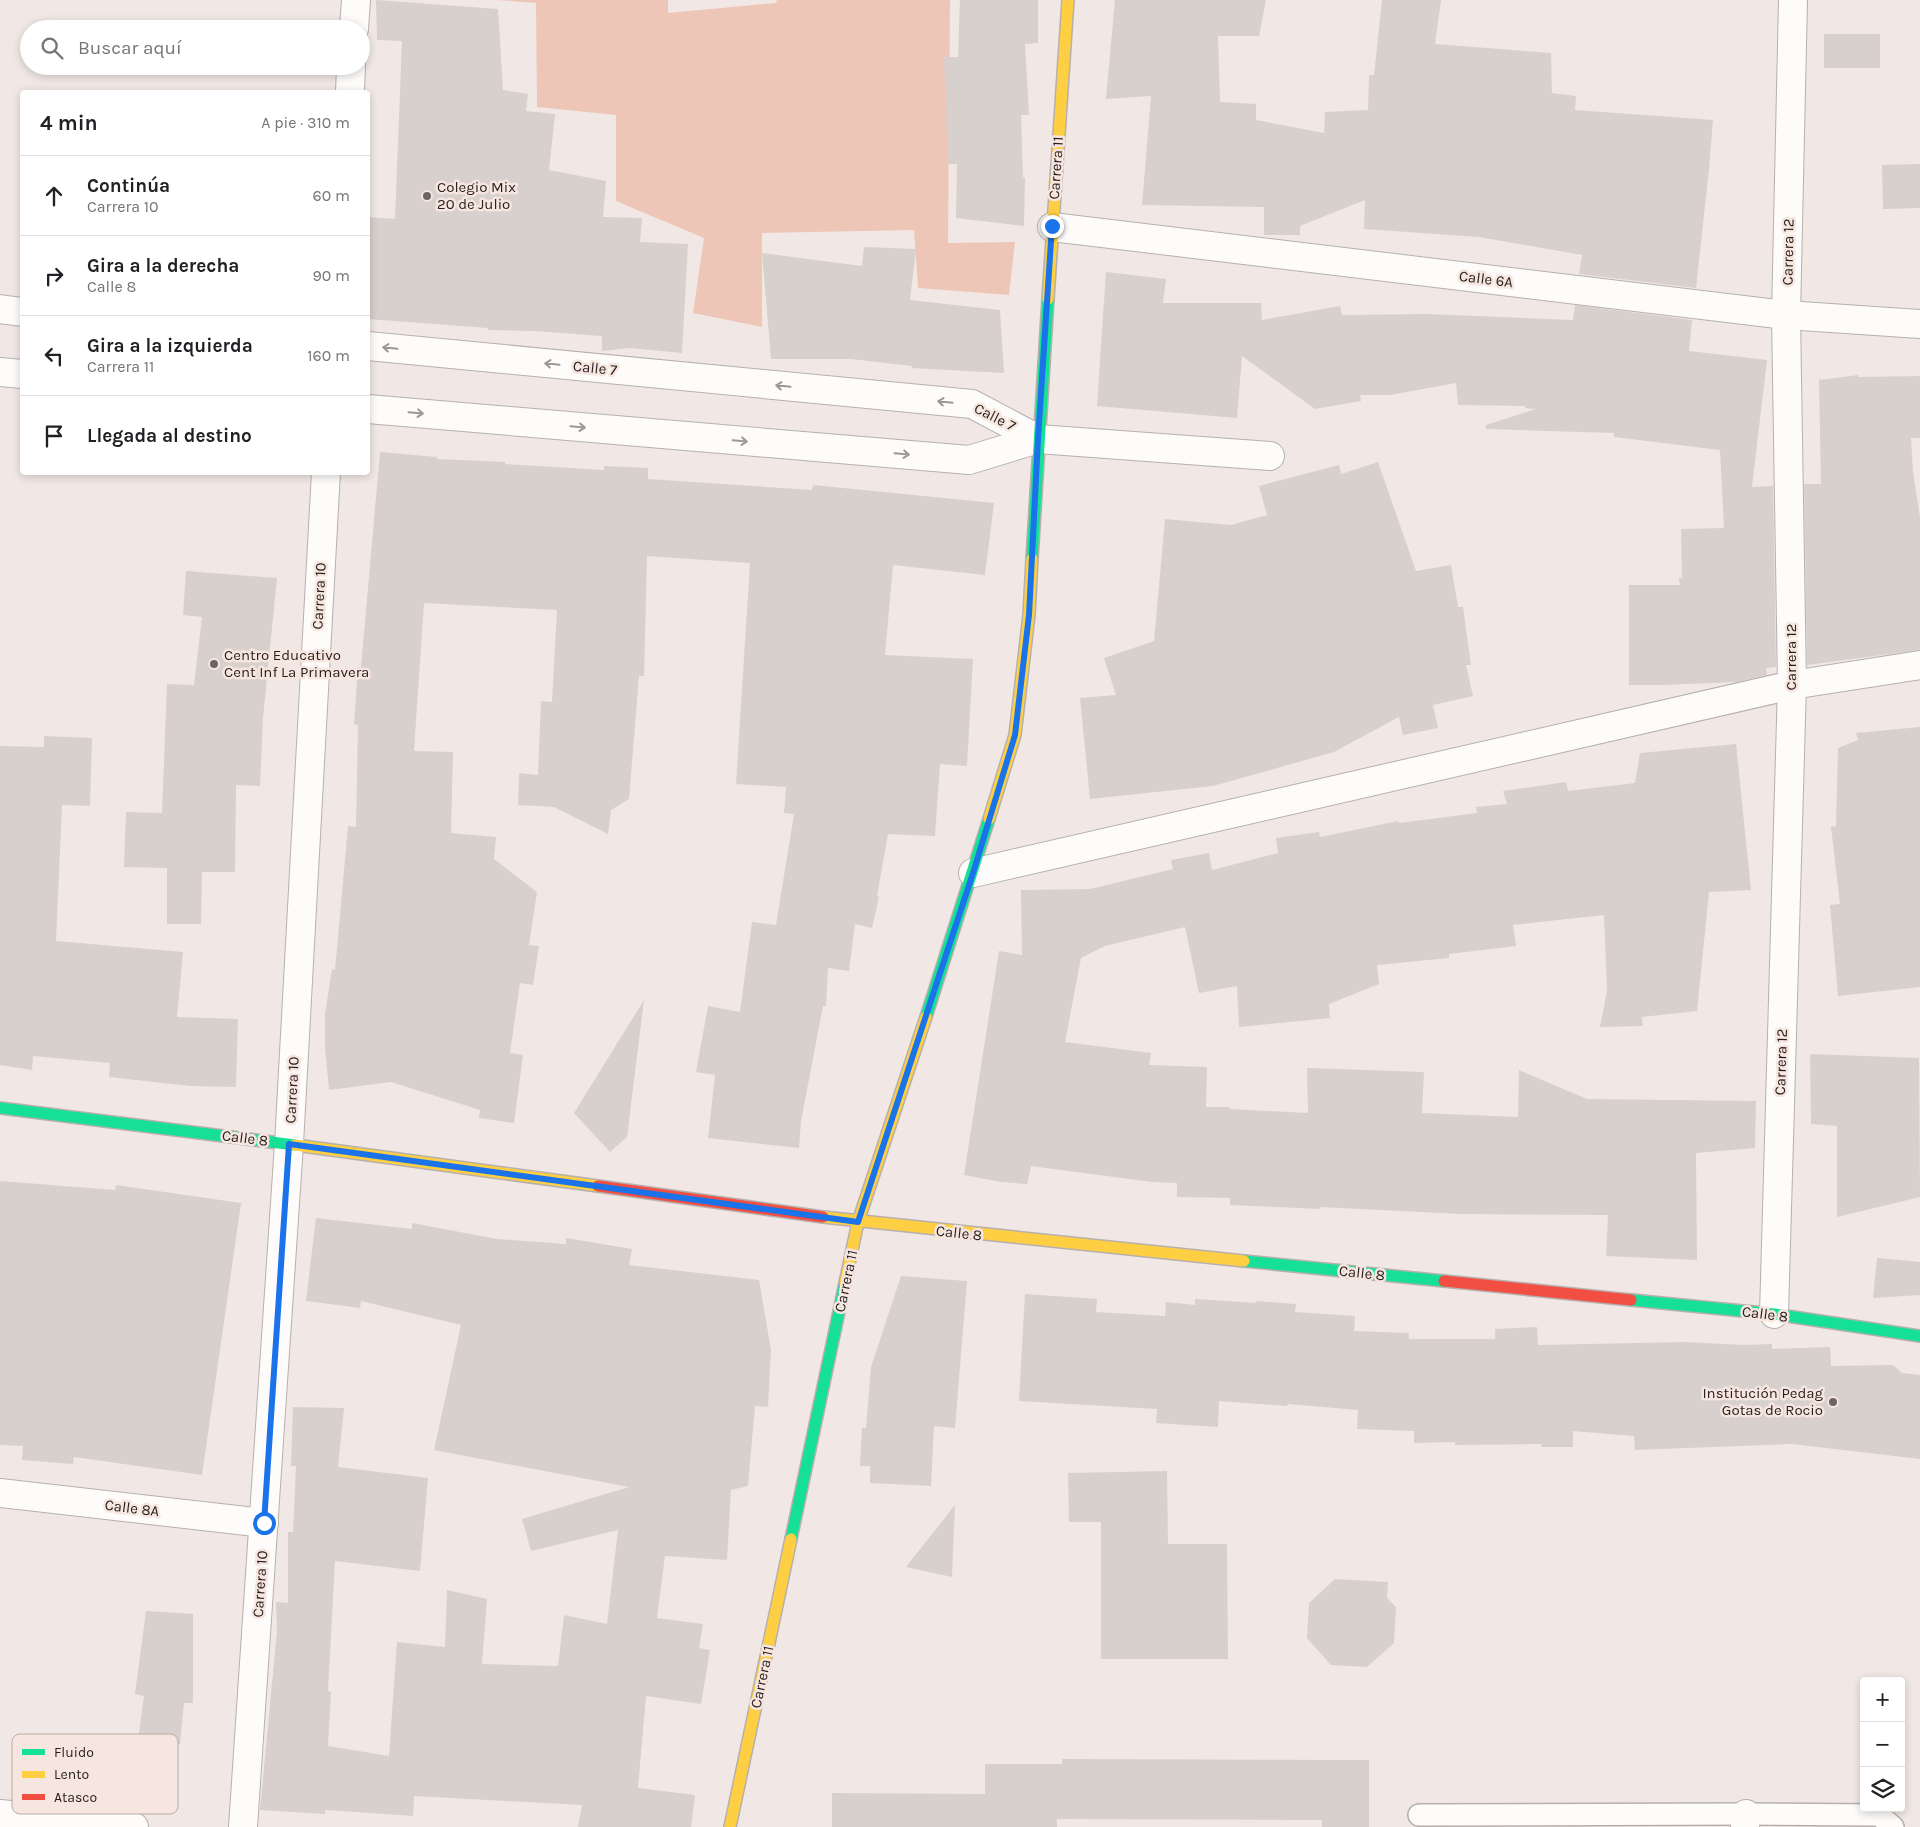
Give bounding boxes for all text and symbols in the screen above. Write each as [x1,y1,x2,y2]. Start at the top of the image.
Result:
search box [20,20,370,75]
icon: search [38,34,66,62]
text: Buscar aquí [78,37,182,59]
text: 4 min [40,111,98,135]
text: A pie · 310 m [261,113,350,132]
street label: Carrera 11 [1045,136,1067,200]
text: Continúa [87,175,170,197]
place label: Colegio Mix 20 de Julio [437,178,516,213]
icon: ahead [40,182,68,210]
text: 60 m [313,186,350,205]
marker: Colegio Mix 20 de Julio [421,190,433,202]
text: Carrera 10 [87,197,159,216]
route end [1041,215,1064,238]
street label: Carrera 12 [1778,218,1798,286]
text: Gira a la derecha [87,255,239,277]
icon: right [40,262,68,290]
text: 90 m [312,266,350,285]
street label: Calle 6A [1458,267,1514,291]
text: Calle 8 [87,277,136,296]
text: Gira a la izquierda [87,335,253,357]
icon: left [40,342,68,370]
one-way arrow [383,343,399,353]
text: 160 m [307,346,350,365]
text: Carrera 11 [87,357,154,376]
street label: Calle 7 [572,357,618,379]
one-way arrow [544,359,560,368]
one-way arrow [776,381,792,391]
one-way arrow [937,397,953,406]
street label: Calle 7 [971,399,1019,435]
one-way arrow [408,409,424,418]
icon: arrive [40,422,68,450]
one-way arrow [570,422,586,432]
text: Llegada al destino [87,425,252,447]
one-way arrow [732,436,748,445]
one-way arrow [894,449,910,459]
street label: Carrera 10 [308,562,330,630]
street label: Carrera 12 [1782,624,1800,690]
place label: Centro Educativo Cent Inf La Primavera [224,646,369,681]
marker: Centro Educativo Cent Inf La Primavera [208,658,220,670]
street label: Carrera 12 [1771,1028,1791,1096]
street label: Carrera 10 [281,1056,303,1124]
street label: Calle 8 [221,1126,269,1150]
street label: Calle 8 [935,1222,983,1244]
street label: Carrera 11 [831,1248,861,1314]
street label: Calle 8 [1338,1262,1386,1284]
street label: Calle 8 [1741,1302,1789,1326]
place label: Institución Pedag Gotas de Rocio [1702,1384,1824,1419]
marker: Institución Pedag Gotas de Rocio [1827,1396,1839,1408]
street label: Calle 8A [104,1496,161,1520]
route start [253,1512,276,1535]
street label: Carrera 10 [249,1550,271,1618]
street label: Carrera 11 [747,1644,777,1710]
map controls [1860,1677,1905,1812]
button: + [1860,1677,1905,1722]
button: − [1860,1722,1905,1767]
legend [12,1734,178,1814]
text: Fluido [54,1744,94,1761]
text: Lento [54,1766,89,1783]
button: layers [1860,1767,1905,1812]
text: Atasco [54,1789,97,1806]

